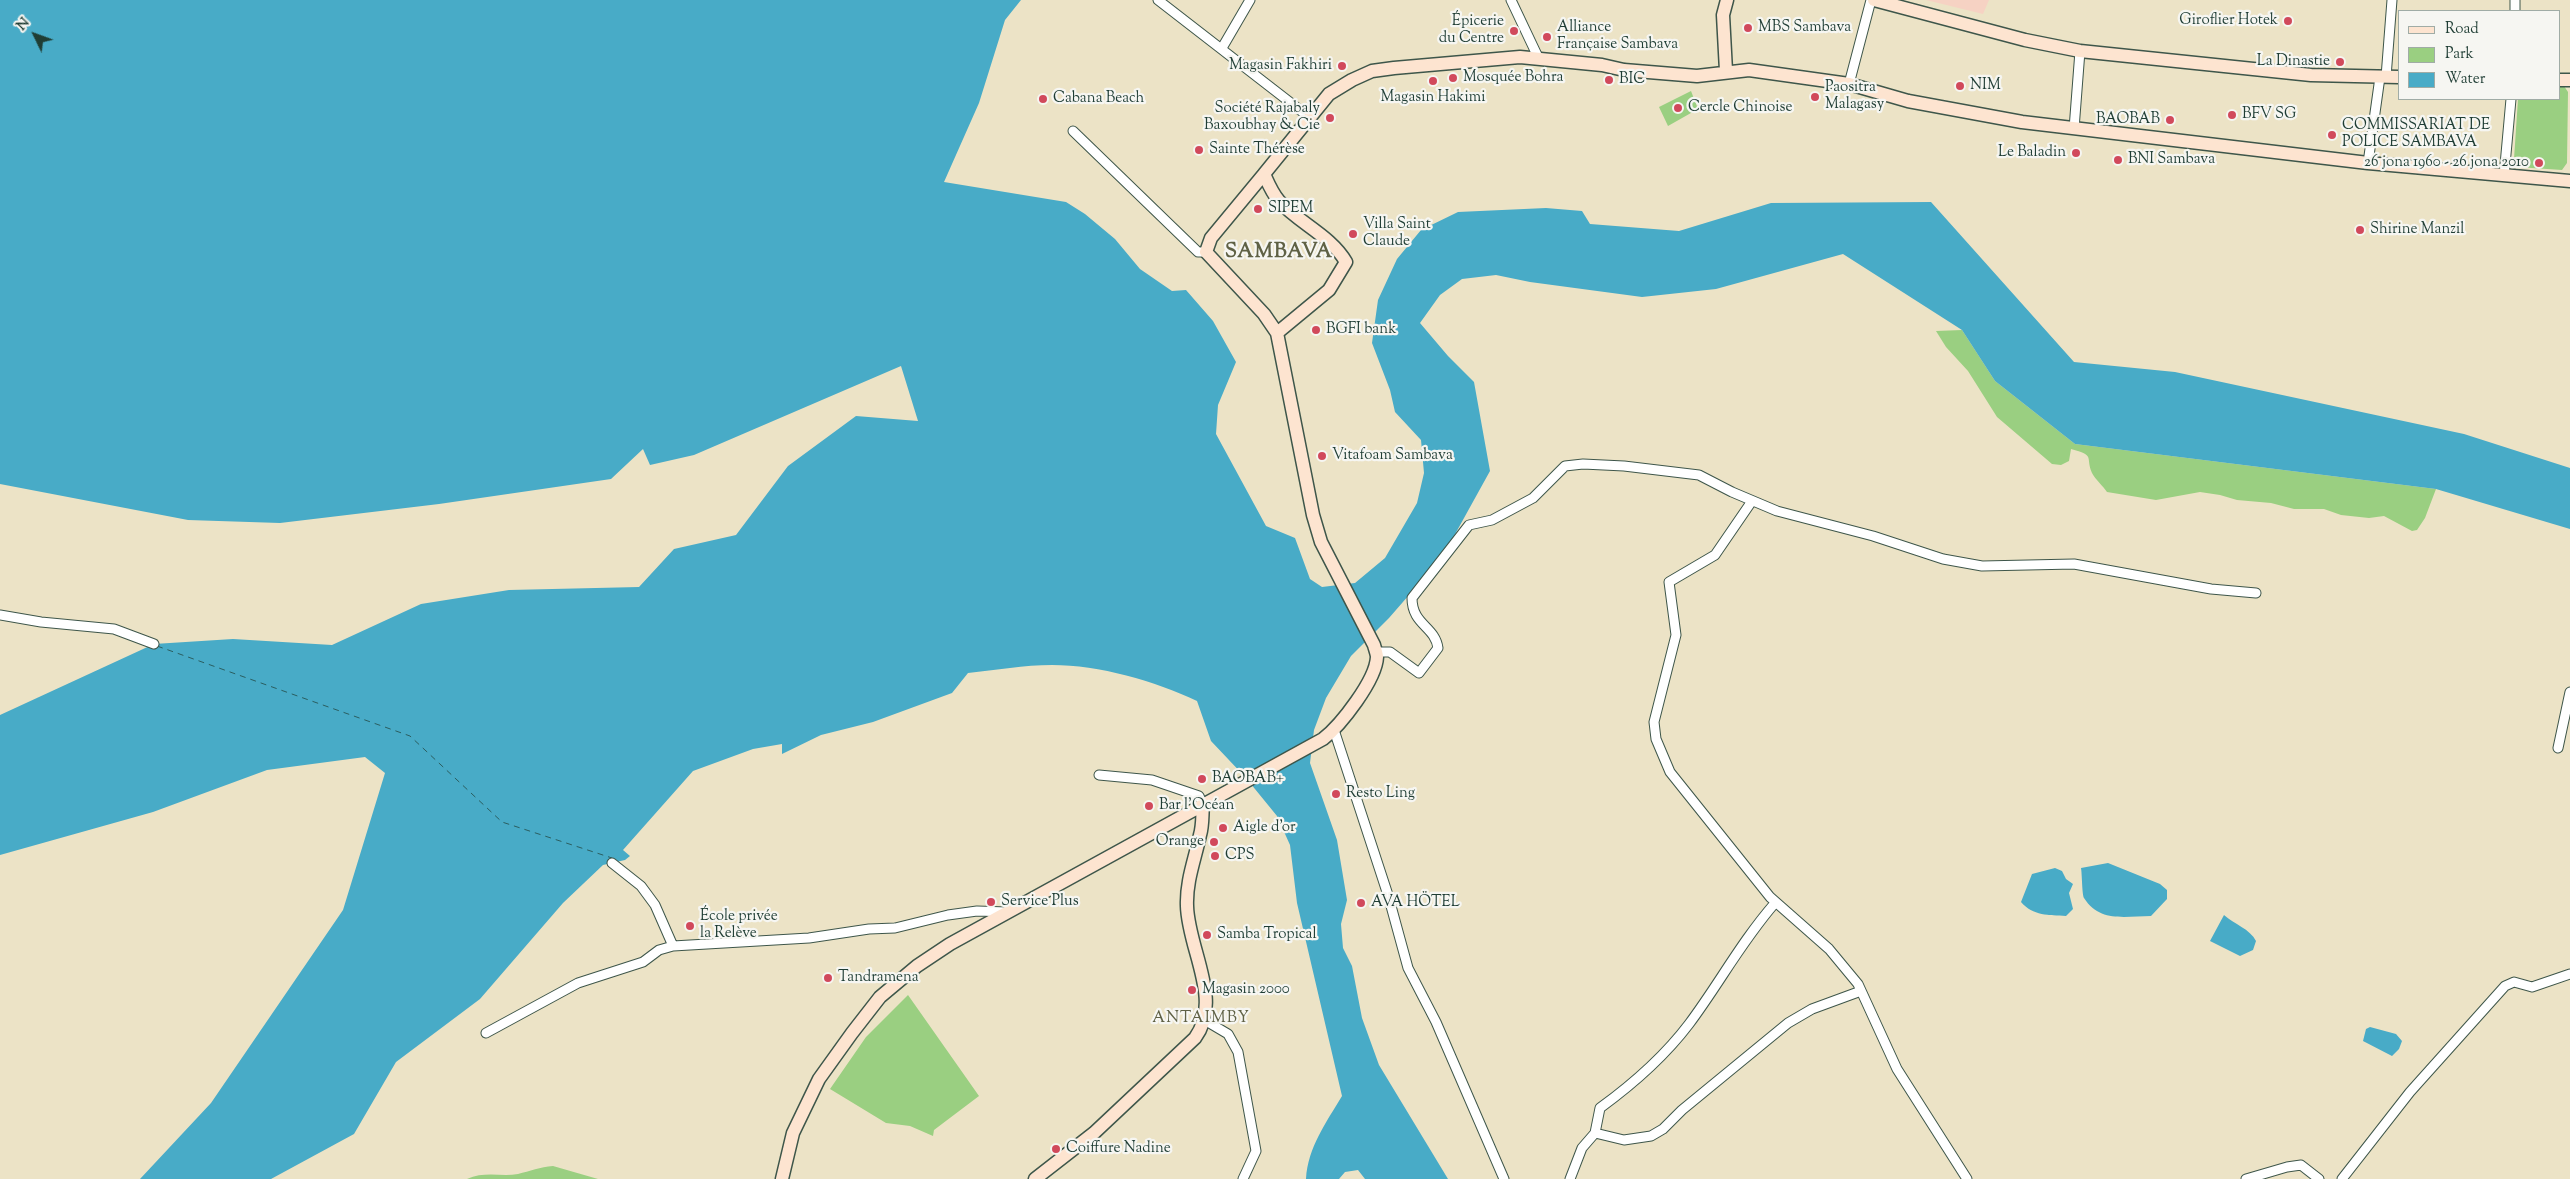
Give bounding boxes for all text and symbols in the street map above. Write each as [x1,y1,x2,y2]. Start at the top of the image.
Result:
north arrow [10,10,60,60]
legend [2398,10,2560,100]
place label: Giroflier Hotek [2179,12,2278,30]
place label: Épicerie du Centre [1439,13,1504,48]
text: N [13,14,35,36]
marker: Giroflier Hotek [2282,15,2294,27]
place label: Alliance Française Sambava [1557,19,1678,54]
place label: MBS Sambava [1758,19,1851,37]
text: Road [2445,19,2479,40]
marker: MBS Sambava [1742,22,1754,34]
marker: Épicerie du Centre [1508,25,1520,37]
marker: Alliance Française Sambava [1541,31,1553,43]
text: Park [2445,44,2474,65]
place label: La Dinastie [2257,53,2330,71]
marker: La Dinastie [2334,56,2346,68]
place label: Magasin Fakhiri [1229,57,1332,75]
marker: Magasin Fakhiri [1336,60,1348,72]
place label: Mosquée Bohra [1463,69,1563,87]
text: Water [2445,69,2485,90]
place label: BIC [1619,71,1645,89]
marker: Mosquée Bohra [1447,72,1459,84]
marker: BIC [1603,74,1615,86]
marker: Magasin Hakimi [1427,75,1439,87]
place label: NIM [1970,77,2001,95]
place label: Paositra Malagasy [1825,79,1884,114]
marker: NIM [1954,80,1966,92]
place label: Magasin Hakimi [1381,89,1485,107]
place label: Cabana Beach [1053,90,1144,108]
marker: Paositra Malagasy [1809,91,1821,103]
marker: Cabana Beach [1037,93,1049,105]
place label: Cercle Chinoise [1688,99,1792,117]
place label: Société Rajabaly Baxoubhay & Cie [1204,100,1320,135]
marker: Cercle Chinoise [1672,102,1684,114]
place label: BFV SG [2242,106,2296,124]
marker: BFV SG [2226,109,2238,121]
place label: BAOBAB [2096,111,2160,129]
marker: Société Rajabaly Baxoubhay & Cie [1324,112,1336,124]
marker: BAOBAB [2164,114,2176,126]
place label: COMMISSARIAT DE POLICE SAMBAVA [2342,117,2490,152]
marker: COMMISSARIAT DE POLICE SAMBAVA [2326,129,2338,141]
place label: Sainte Thérèse [1209,141,1305,159]
marker: Sainte Thérèse [1193,144,1205,156]
place label: Le Baladin [1998,144,2066,162]
marker: Le Baladin [2070,147,2082,159]
place label: BNI Sambava [2128,151,2215,169]
marker: BNI Sambava [2112,154,2124,166]
place label: 26 jona 1960 - 26 jona 2010 [2364,154,2529,172]
marker: 26 jona 1960 - 26 jona 2010 [2533,157,2545,169]
place label: SIPEM [1268,200,1313,218]
marker: SIPEM [1252,203,1264,215]
place label: Villa Saint Claude [1363,216,1431,251]
place label: Shirine Manzil [2370,221,2464,239]
marker: Shirine Manzil [2354,224,2366,236]
marker: Villa Saint Claude [1347,228,1359,240]
district label: SAMBAVA [1224,242,1334,266]
place label: BGFI bank [1326,321,1396,339]
marker: BGFI bank [1310,324,1322,336]
place label: Vitafoam Sambava [1332,447,1453,465]
marker: Vitafoam Sambava [1316,450,1328,462]
place label: BAOBAB+ [1212,770,1284,788]
marker: BAOBAB+ [1196,773,1208,785]
place label: Resto Ling [1346,785,1415,803]
marker: Resto Ling [1330,788,1342,800]
place label: Bar l'Océan [1159,797,1234,815]
marker: Bar l'Océan [1143,800,1155,812]
place label: Aigle d'or [1233,819,1296,837]
marker: Aigle d'or [1217,822,1229,834]
place label: Orange [1156,833,1204,851]
marker: Orange [1208,836,1220,848]
place label: CPS [1225,847,1255,865]
marker: CPS [1209,850,1221,862]
place label: Service Plus [1001,893,1079,911]
place label: AVA HÖTEL [1371,894,1460,912]
marker: Service Plus [985,896,997,908]
marker: AVA HÖTEL [1355,897,1367,909]
place label: École privée la Relève [700,908,778,943]
marker: École privée la Relève [684,920,696,932]
place label: Samba Tropical [1217,926,1317,944]
marker: Samba Tropical [1201,929,1213,941]
place label: Tandramena [838,969,919,987]
marker: Tandramena [822,972,834,984]
place label: Magasin 2000 [1202,981,1290,999]
marker: Magasin 2000 [1186,984,1198,996]
district label: ANTAIMBY [1151,1009,1251,1029]
place label: Coiffure Nadine [1066,1140,1171,1158]
marker: Coiffure Nadine [1050,1143,1062,1155]

